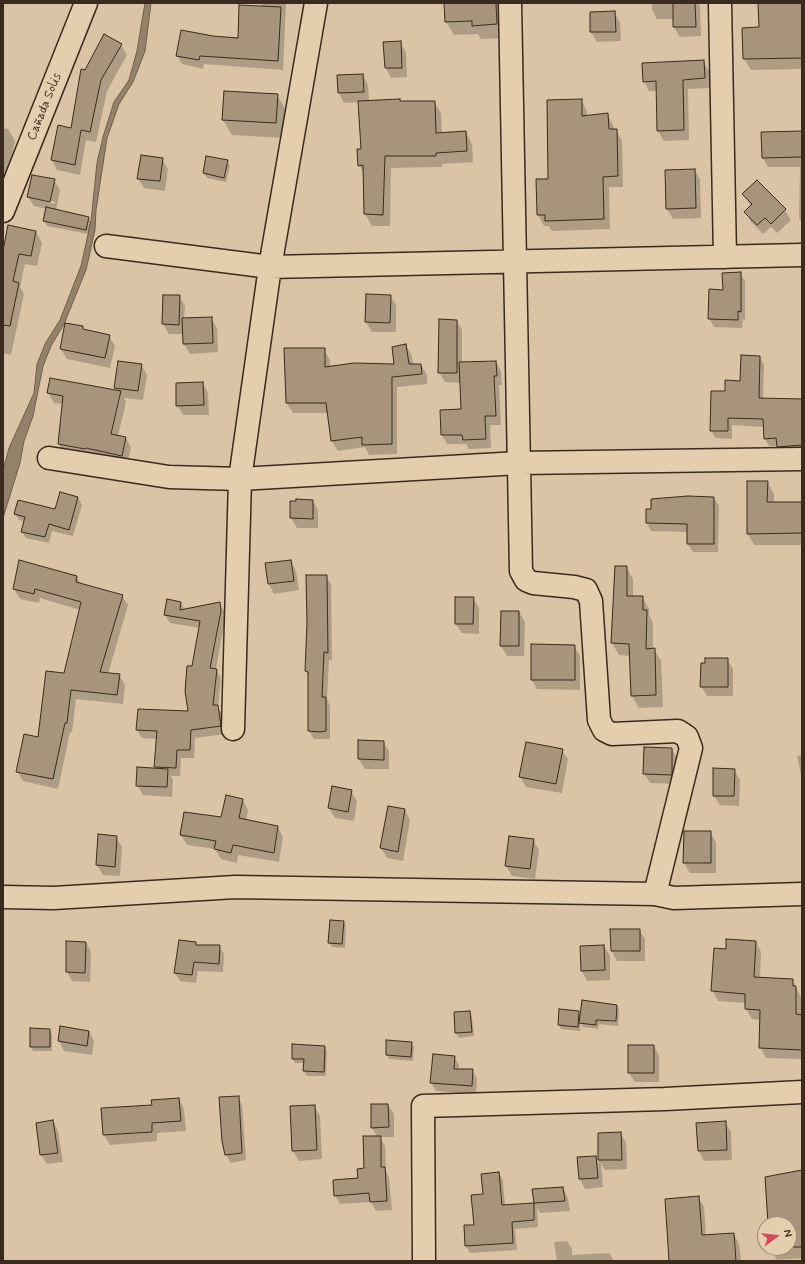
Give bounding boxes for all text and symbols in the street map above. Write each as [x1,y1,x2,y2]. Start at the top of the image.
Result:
street label: Cañada Solis [24,71,66,143]
north arrow [757,1216,797,1256]
text: N [780,1228,795,1238]

